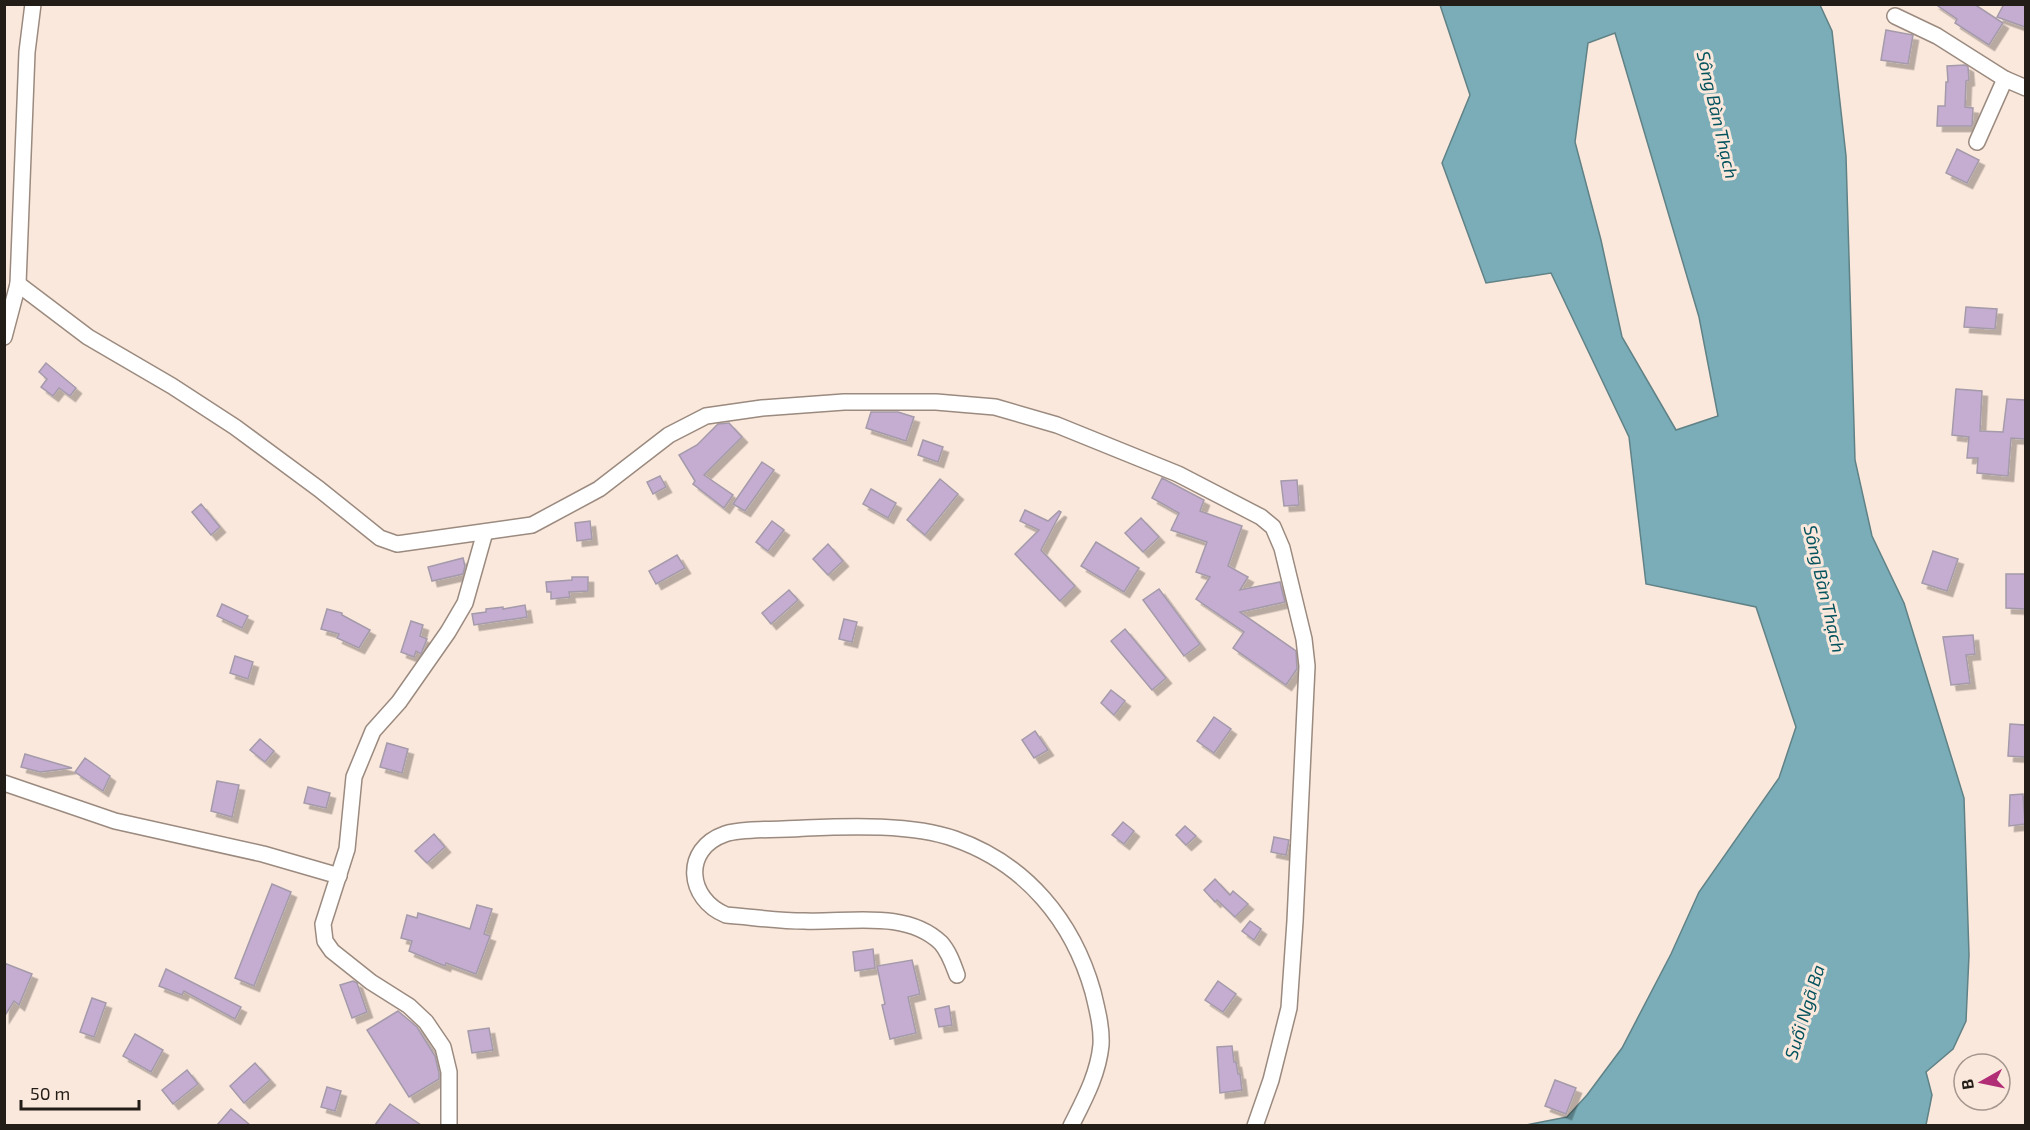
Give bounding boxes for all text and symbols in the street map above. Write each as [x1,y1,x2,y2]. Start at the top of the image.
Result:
water label: Sông Bàn Thạch [1693,49,1743,181]
water label: Sông Bàn Thạch [1800,523,1850,655]
water label: Suối Ngã Ba [1779,962,1829,1062]
north arrow [1952,1052,2012,1112]
scale bar [21,1073,140,1111]
text: B [1957,1078,1977,1091]
text: 50 m [30,1082,70,1104]

